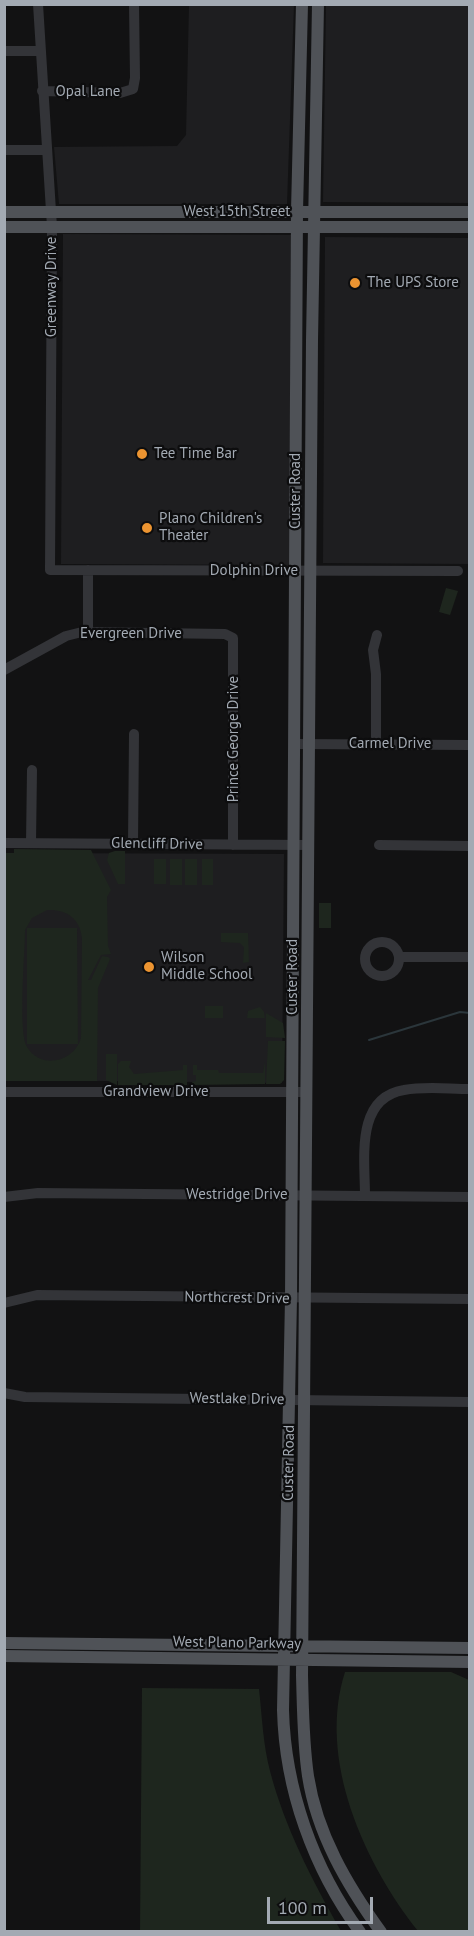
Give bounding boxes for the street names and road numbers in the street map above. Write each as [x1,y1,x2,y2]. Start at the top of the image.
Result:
street label: Opal Lane [56,83,120,101]
street label: West 15th Street [184,203,290,221]
street label: Greenway Drive [43,237,61,337]
street label: Custer Road [287,453,305,529]
street label: Dolphin Drive [210,562,298,580]
street label: Evergreen Drive [80,625,182,643]
street label: Prince George Drive [225,676,243,802]
street label: Carmel Drive [349,735,431,753]
street label: Glencliff Drive [111,834,203,854]
street label: Custer Road [284,939,302,1015]
street label: Grandview Drive [103,1083,209,1101]
street label: Westridge Drive [186,1186,288,1204]
street label: Northcrest Drive [184,1288,290,1308]
street label: Westlake Drive [189,1389,285,1409]
street label: Custer Road [279,1425,299,1501]
street label: West Plano Parkway [173,1633,301,1653]

